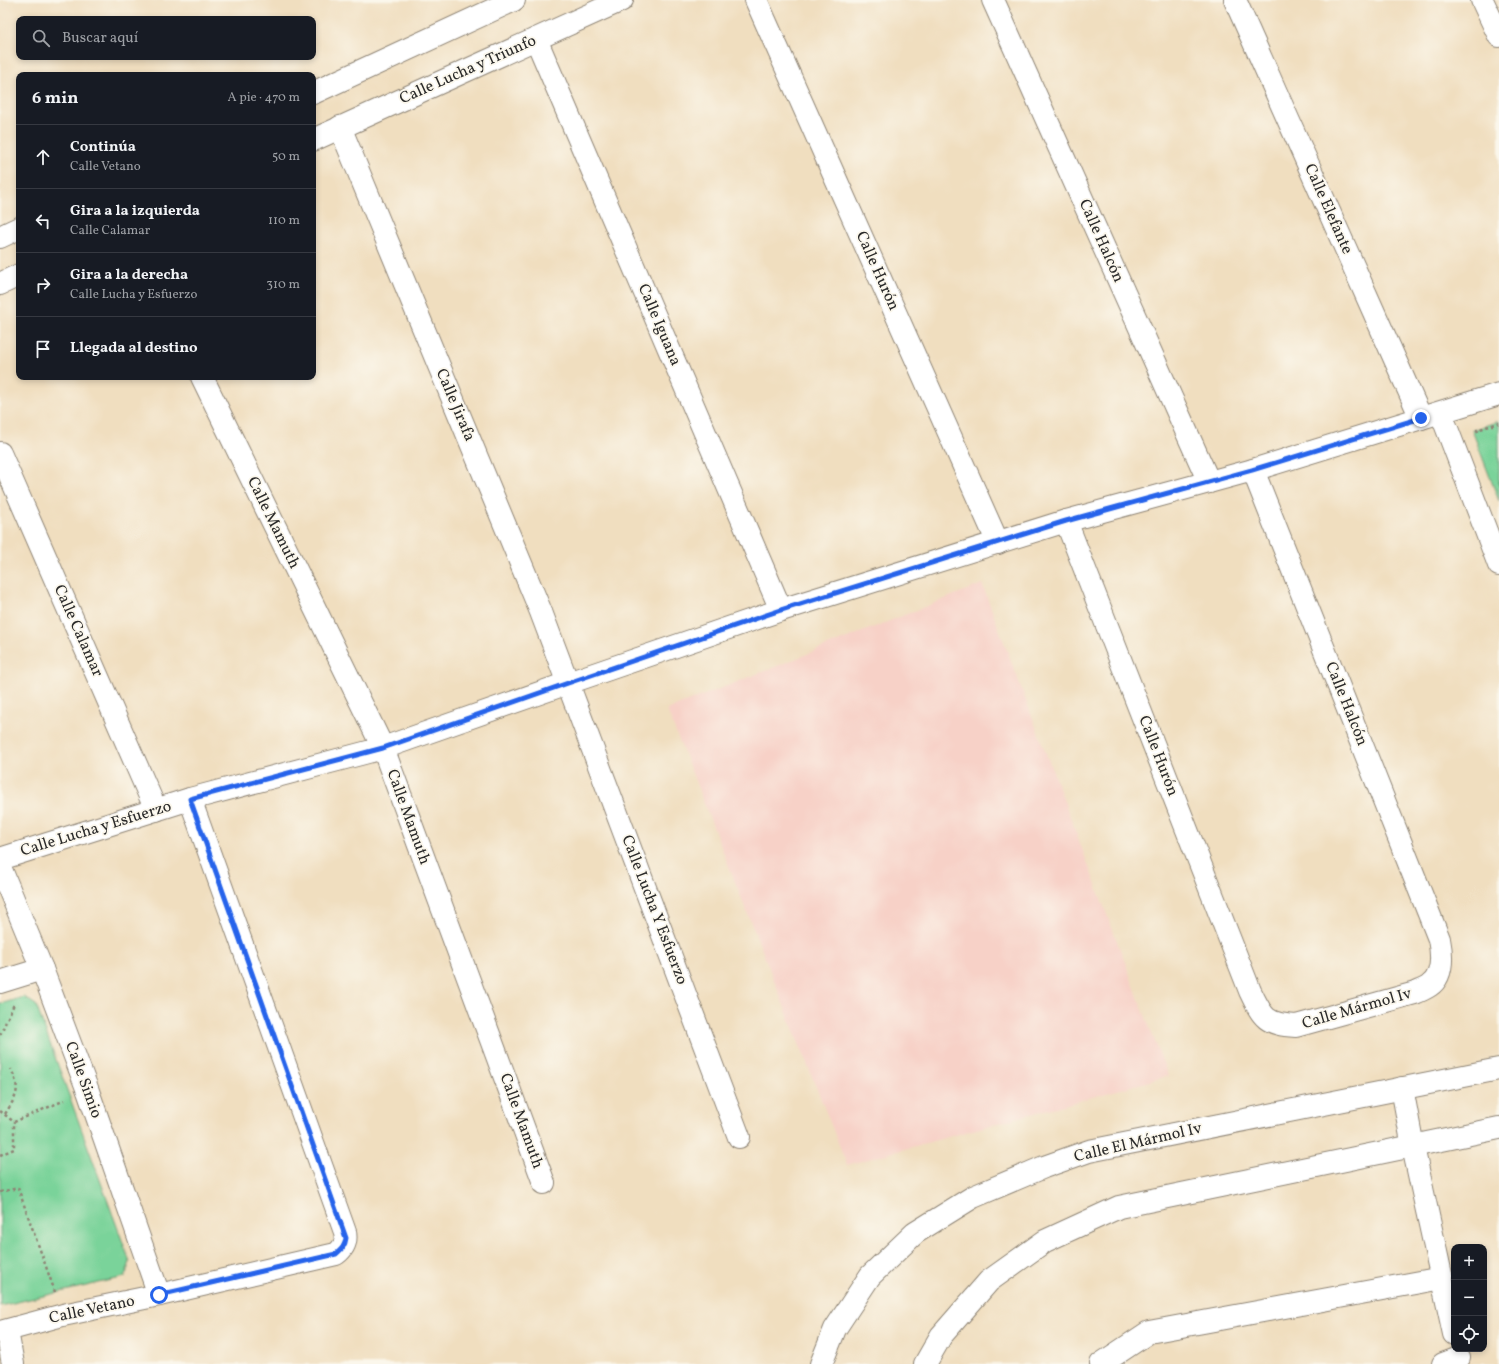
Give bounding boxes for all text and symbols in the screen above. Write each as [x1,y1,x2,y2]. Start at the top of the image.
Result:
search box [16,16,316,60]
icon: search [30,27,52,49]
text: Buscar aquí [62,28,138,49]
street label: Calle Lucha y Triunfo [396,30,540,110]
text: 6 min [32,87,78,110]
text: A pie · 470 m [228,89,300,107]
text: Continúa [70,137,136,158]
icon: ahead [32,146,54,168]
text: 50 m [272,148,300,166]
text: Calle Vetano [70,158,141,176]
street label: Calle Elefante [1298,160,1358,258]
street label: Calle Halcón [1073,196,1129,286]
text: Gira a la izquierda [70,201,200,222]
icon: left [32,210,54,232]
text: 110 m [268,212,300,230]
text: Calle Calamar [70,222,150,240]
street label: Calle Hurón [850,228,904,314]
text: Gira a la derecha [70,265,188,286]
icon: right [32,274,54,296]
text: 310 m [266,276,300,294]
street label: Calle Iguana [632,281,686,369]
text: Calle Lucha y Esfuerzo [70,286,197,304]
icon: arrive [32,338,54,360]
text: Llegada al destino [70,338,198,359]
street label: Calle Jirafa [430,365,480,445]
route end [1412,409,1430,427]
street label: Calle Mamuth [241,473,305,573]
street label: Calle Calamar [48,581,108,681]
street label: Calle Halcón [1319,659,1373,749]
street label: Calle Hurón [1133,713,1183,799]
street label: Calle Mamuth [381,766,435,868]
street label: Calle Lucha y Esfuerzo [18,796,174,862]
street label: Calle Lucha Y Esfuerzo [615,832,693,988]
street label: Calle Mármol Iv [1300,983,1415,1035]
street label: Calle Simio [59,1039,107,1121]
street label: Calle Mamuth [494,1070,548,1172]
street label: Calle El Mármol Iv [1072,1117,1205,1168]
map controls [1451,1244,1487,1352]
button: + [1451,1244,1487,1280]
button: − [1451,1280,1487,1316]
route start [150,1286,168,1304]
street label: Calle Vetano [47,1290,137,1330]
button: locate [1451,1316,1487,1352]

